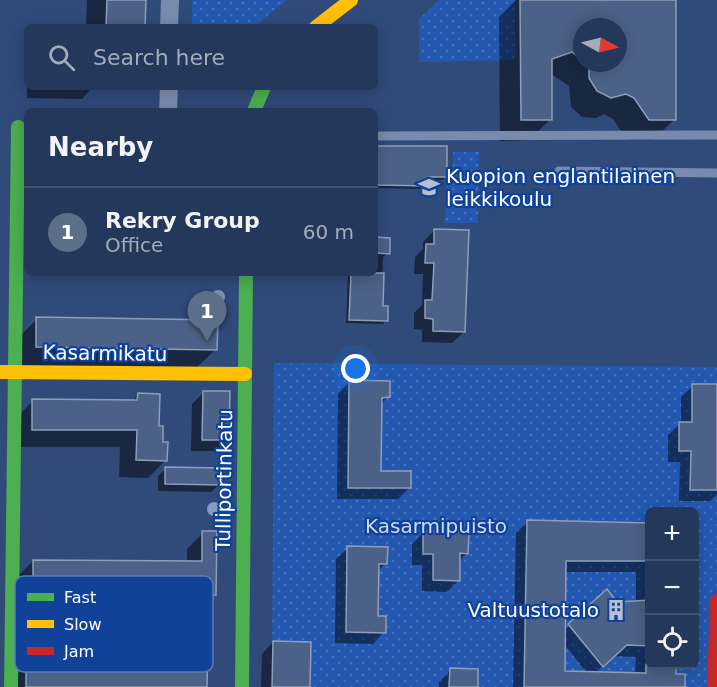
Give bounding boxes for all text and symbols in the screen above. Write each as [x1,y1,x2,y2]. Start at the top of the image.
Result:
north arrow [573,18,627,72]
search box [24,24,378,90]
icon: search [45,41,78,74]
text: Search here [93,45,225,70]
text: Nearby [48,132,153,162]
place label: Kuopion englantilainen leikkikoulu [446,164,675,211]
school or university icon: Kuopion englantilainen leikkikoulu [417,175,441,199]
text: Rekry Group [105,208,260,233]
text: 1 [61,220,74,244]
text: 60 m [303,220,354,244]
text: Office [105,233,163,257]
pin: 1 [188,292,226,341]
street label: Kasarmikatu [42,340,168,366]
your location [341,354,370,383]
street label: Tulliportinkatu [211,409,237,552]
map controls [645,507,699,669]
button: + [645,507,699,561]
park label: Kasarmipuisto [365,514,507,538]
button: − [645,561,699,615]
legend [15,576,213,672]
text: Fast [64,588,96,607]
place label: Valtuustotalo [467,598,599,622]
building icon: Valtuustotalo [604,598,628,622]
text: Slow [64,615,101,634]
button: locate [645,615,699,669]
text: Jam [63,642,94,661]

